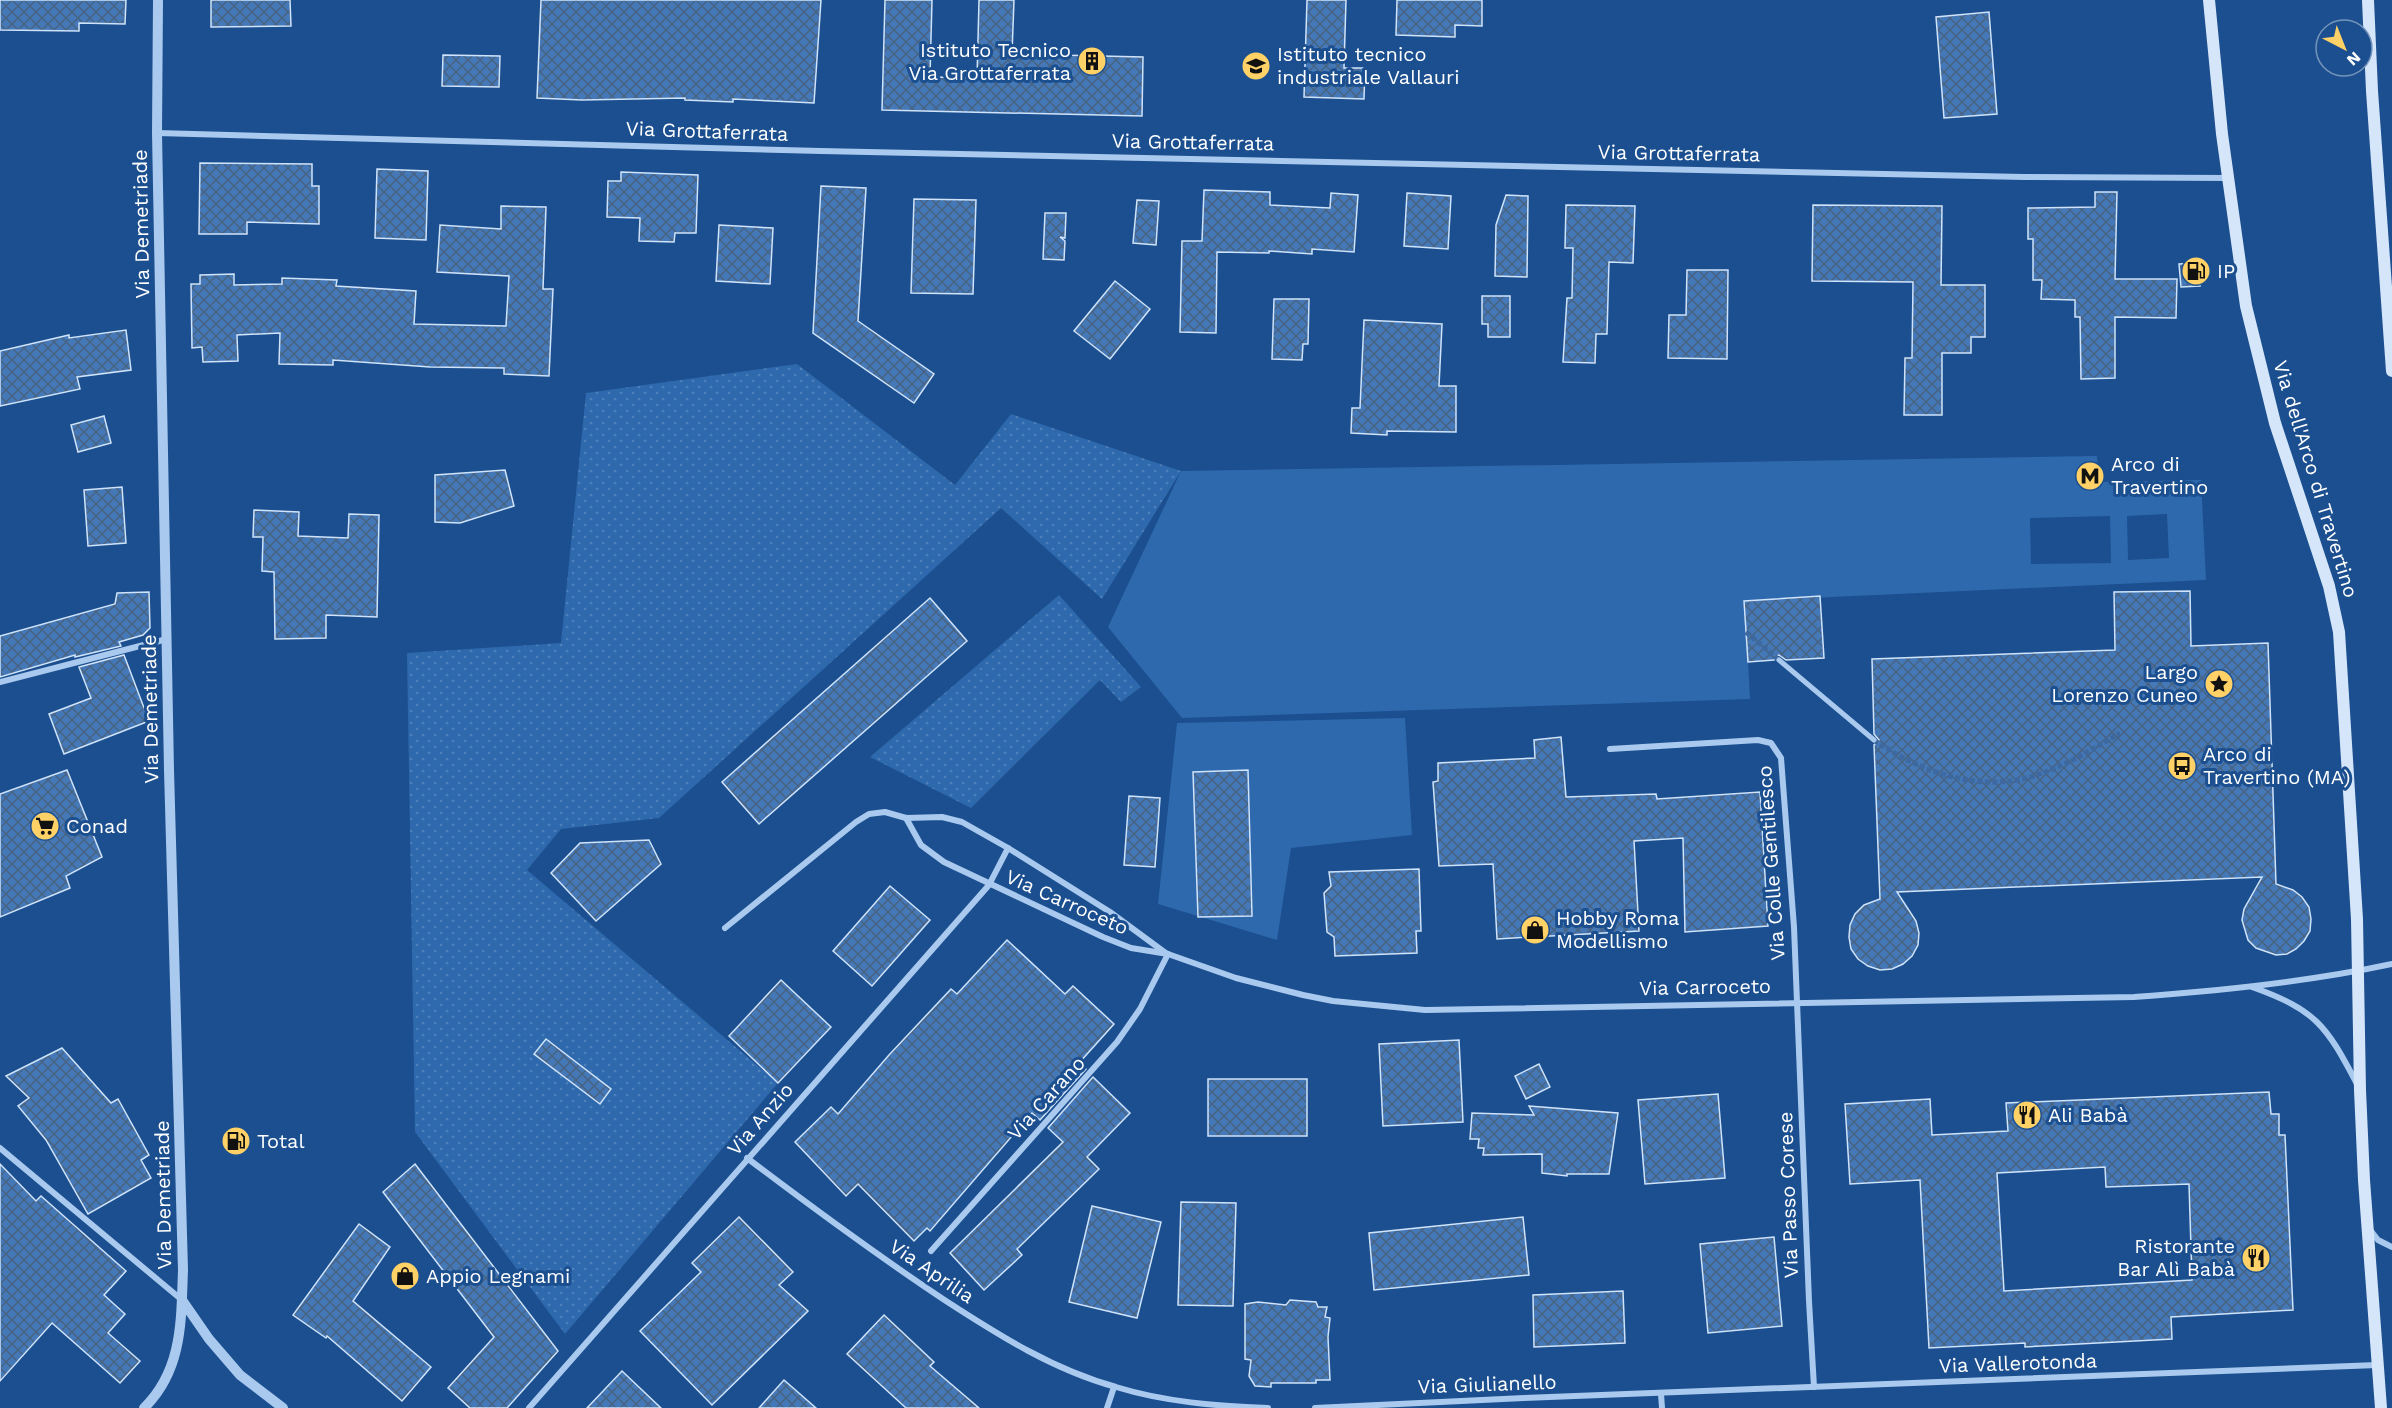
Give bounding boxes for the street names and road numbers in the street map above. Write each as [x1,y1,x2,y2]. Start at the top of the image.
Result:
street label: Via Grottaferrata [625,116,789,146]
street label: Via Grottaferrata [1112,129,1274,155]
street label: Via Grottaferrata [1598,140,1760,166]
street label: Via Demetriade [128,149,154,299]
street label: Via dell'Arco di Travertino [2268,357,2364,601]
street label: Via Demetriade [137,634,163,784]
street label: Via Colle Gentilesco [1752,765,1790,961]
street label: Via Carroceto [1002,864,1132,940]
street label: Via Carroceto [1639,974,1771,1000]
street label: Via Carano [1002,1051,1090,1145]
street label: Via Anzio [722,1078,798,1160]
street label: Via Passo Corese [1773,1111,1803,1279]
street label: Via Demetriade [150,1120,176,1270]
street label: Via Aprilia [885,1234,979,1308]
street label: Via Vallerotonda [1938,1348,2098,1378]
street label: Via Giulianello [1417,1370,1557,1398]

